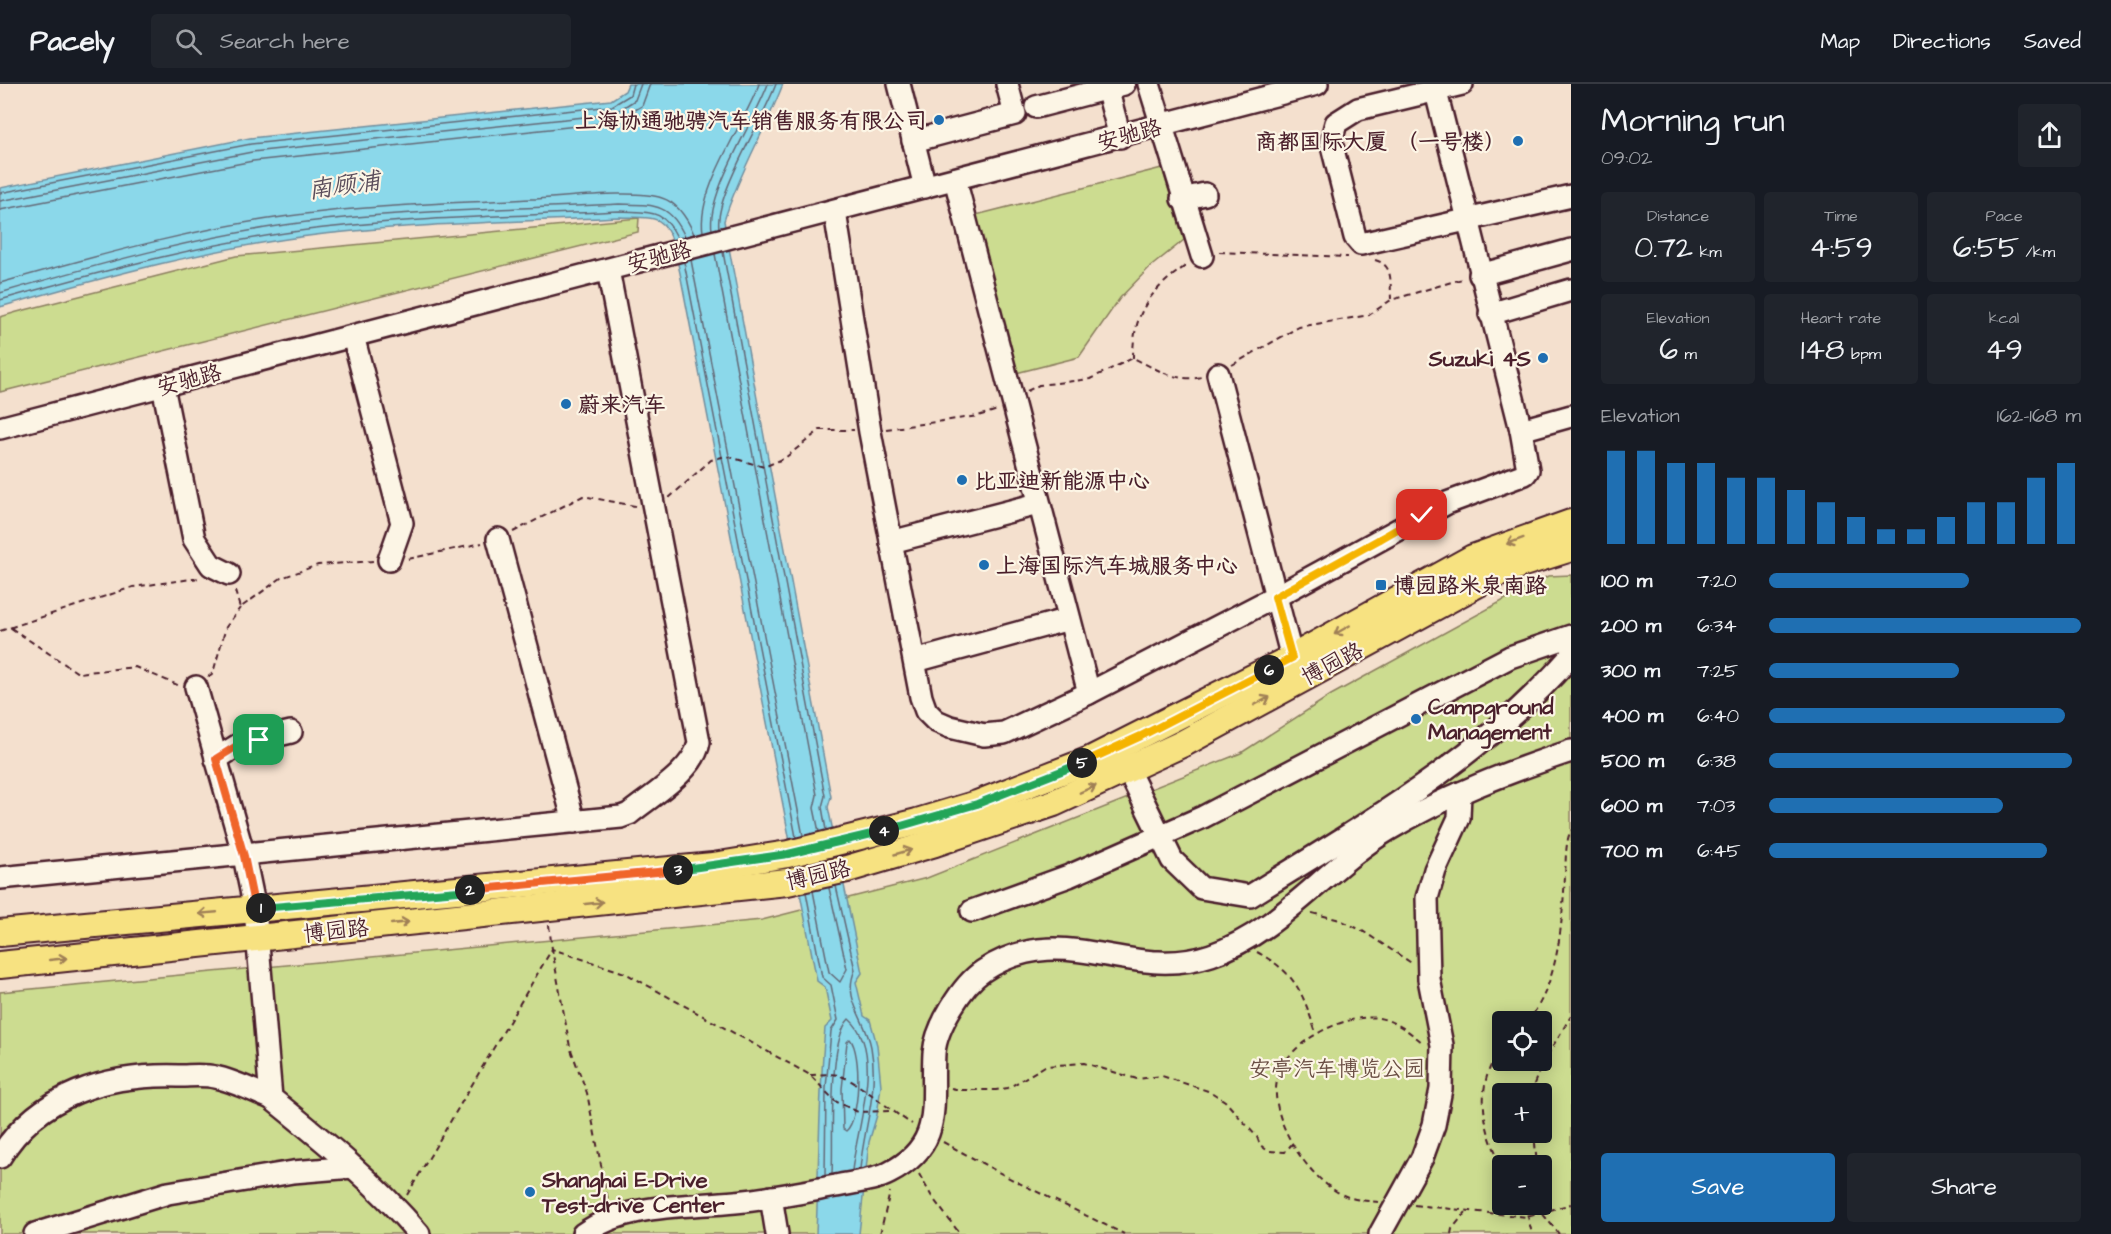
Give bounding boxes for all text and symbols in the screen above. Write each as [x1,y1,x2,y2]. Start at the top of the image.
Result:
search box [151,14,571,68]
text: Pacely [30,22,115,61]
icon: search [172,25,205,58]
text: Search here [220,26,350,57]
text: Map [1820,27,1860,56]
text: Directions [1893,27,1991,56]
text: Saved [2024,27,2081,56]
text: Morning run [1601,98,1785,144]
button: share [2018,104,2081,167]
place label: 上海协通驰骋汽车销售服务有限公司 [575,106,927,137]
street label: 安驰路 [1093,112,1165,159]
marker: 上海协通驰骋汽车销售服务有限公司 [932,113,946,127]
place label: 商都国际大厦 （一号楼） [1255,127,1506,158]
marker: 商都国际大厦 （一号楼） [1511,134,1525,148]
text: 09:02 [1601,144,1652,172]
water label: 南顾浦 [306,164,385,208]
text: Distance [1647,205,1709,227]
text: Time [1824,205,1858,227]
text: Pace [1985,205,2023,227]
text: 0.72 [1634,227,1693,269]
text: 4:59 [1809,227,1873,269]
text: 6:55 [1953,227,2019,269]
street label: 安驰路 [623,234,695,281]
text: km [1693,241,1722,263]
text: /km [2019,241,2055,263]
text: Elevation [1647,307,1709,329]
text: Heart rate [1801,307,1881,329]
text: kcal [1989,307,2019,329]
text: 6 [1659,329,1678,371]
text: 148 [1801,329,1844,371]
text: 49 [1985,329,2023,371]
text: m [1678,343,1697,365]
text: bpm [1844,343,1881,365]
place label: Suzuki 4S [1428,344,1531,375]
marker: Suzuki 4S [1536,351,1550,365]
street label: 安驰路 [153,357,225,404]
place label: 蔚来汽车 [578,390,666,421]
marker: 蔚来汽车 [559,397,573,411]
text: Elevation [1601,402,1680,430]
text: 162–168 m [1997,402,2081,430]
place label: 比亚迪新能源中心 [974,466,1150,497]
marker: 比亚迪新能源中心 [955,473,969,487]
pin [1396,489,1447,540]
icon: check [1405,498,1438,531]
one-way arrow [1507,537,1525,548]
place label: 上海国际汽车城服务中心 [996,551,1238,582]
marker: 上海国际汽车城服务中心 [977,558,991,572]
text: 100 m [1601,567,1652,595]
text: 7:20 [1697,567,1737,595]
place label: 博园路米泉南路 [1393,571,1547,602]
marker: 博园路米泉南路 [1374,578,1388,592]
text: 200 m [1601,612,1661,640]
text: 6:34 [1697,612,1737,640]
one-way arrow [1334,624,1351,636]
street label: 博园路 [1296,635,1369,694]
pin: 6 [1254,655,1284,685]
text: 300 m [1601,657,1660,685]
text: 7:25 [1697,657,1738,685]
text: 6 [1264,659,1274,681]
place label: Campground Management [1428,692,1554,749]
one-way arrow [1252,695,1270,706]
text: 400 m [1601,702,1663,730]
text: 6:40 [1697,702,1739,730]
marker: Campground Management [1409,712,1423,726]
pin [233,714,284,765]
icon: arrive [242,723,275,756]
text: 500 m [1601,747,1664,775]
text: 6:38 [1697,747,1736,775]
pin: 5 [1067,748,1097,778]
text: 5 [1076,752,1088,774]
one-way arrow [1078,782,1096,794]
text: 600 m [1601,792,1662,820]
text: 7:03 [1697,792,1735,820]
pin: 4 [869,816,899,846]
text: 4 [879,820,889,842]
text: 700 m [1601,837,1662,865]
text: 6:45 [1697,837,1741,865]
one-way arrow [893,846,912,857]
street label: 博园路 [783,853,854,898]
pin: 3 [663,855,693,885]
text: 3 [674,859,682,881]
pin: 2 [455,875,485,905]
text: 2 [465,879,475,901]
pin: 1 [246,893,276,923]
text: 1 [260,897,262,919]
one-way arrow [583,897,603,908]
one-way arrow [198,908,218,919]
street label: 博园路 [302,913,371,950]
one-way arrow [389,917,409,928]
one-way arrow [48,953,68,964]
map controls [1492,1011,1552,1215]
button: locate [1492,1011,1552,1071]
park label: 安亭汽车博览公园 [1249,1054,1425,1085]
button: + [1492,1083,1552,1143]
button: Save [1601,1153,1835,1222]
button: Share [1847,1153,2081,1222]
button: − [1492,1155,1552,1215]
place label: Shanghai E-Drive Test-drive Center [541,1165,726,1221]
marker: Shanghai E-Drive Test-drive Center [523,1185,537,1199]

